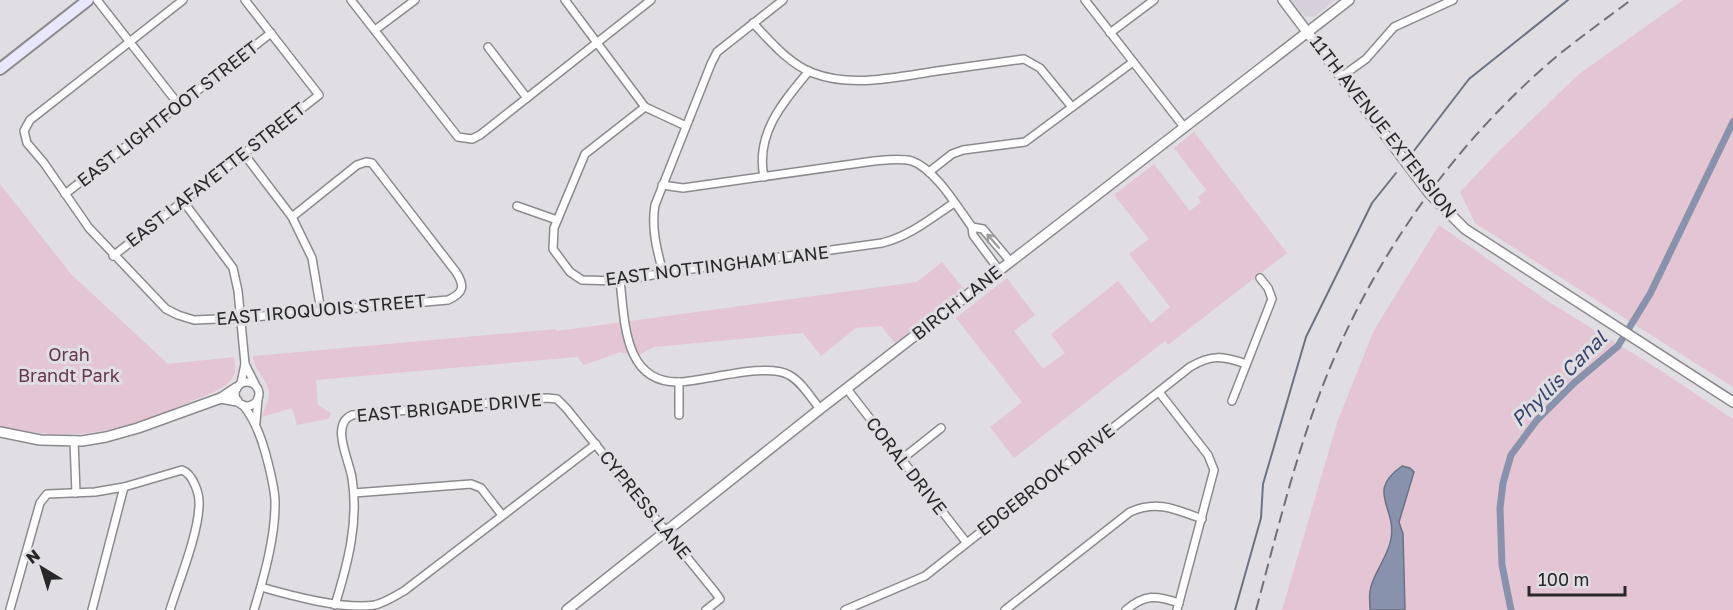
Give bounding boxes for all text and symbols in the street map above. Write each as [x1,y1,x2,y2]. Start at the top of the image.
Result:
street label: 11TH AVENUE EXTENSION [1306,31,1462,222]
street label: EAST LIGHTFOOT STREET [72,36,262,191]
street label: EAST LAFAYETTE STREET [121,97,310,251]
one-way arrow [986,234,1000,249]
street label: EAST NOTTINGHAM LANE [604,240,830,290]
street label: BIRCH LANE [907,260,1006,344]
street label: EAST IROQUOIS STREET [215,289,427,329]
water label: Phyllis Canal [1506,325,1612,432]
park label: Orah Brandt Park [18,343,120,386]
street label: EAST BRIGADE DRIVE [355,388,542,426]
street label: CORAL DRIVE [862,412,952,519]
street label: EDGEBROOK DRIVE [972,419,1119,540]
street label: CYPRESS LANE [595,446,696,563]
north arrow [12,538,72,598]
text: N [22,545,44,568]
scale bar [1529,559,1625,597]
text: 100 m [1538,568,1589,590]

